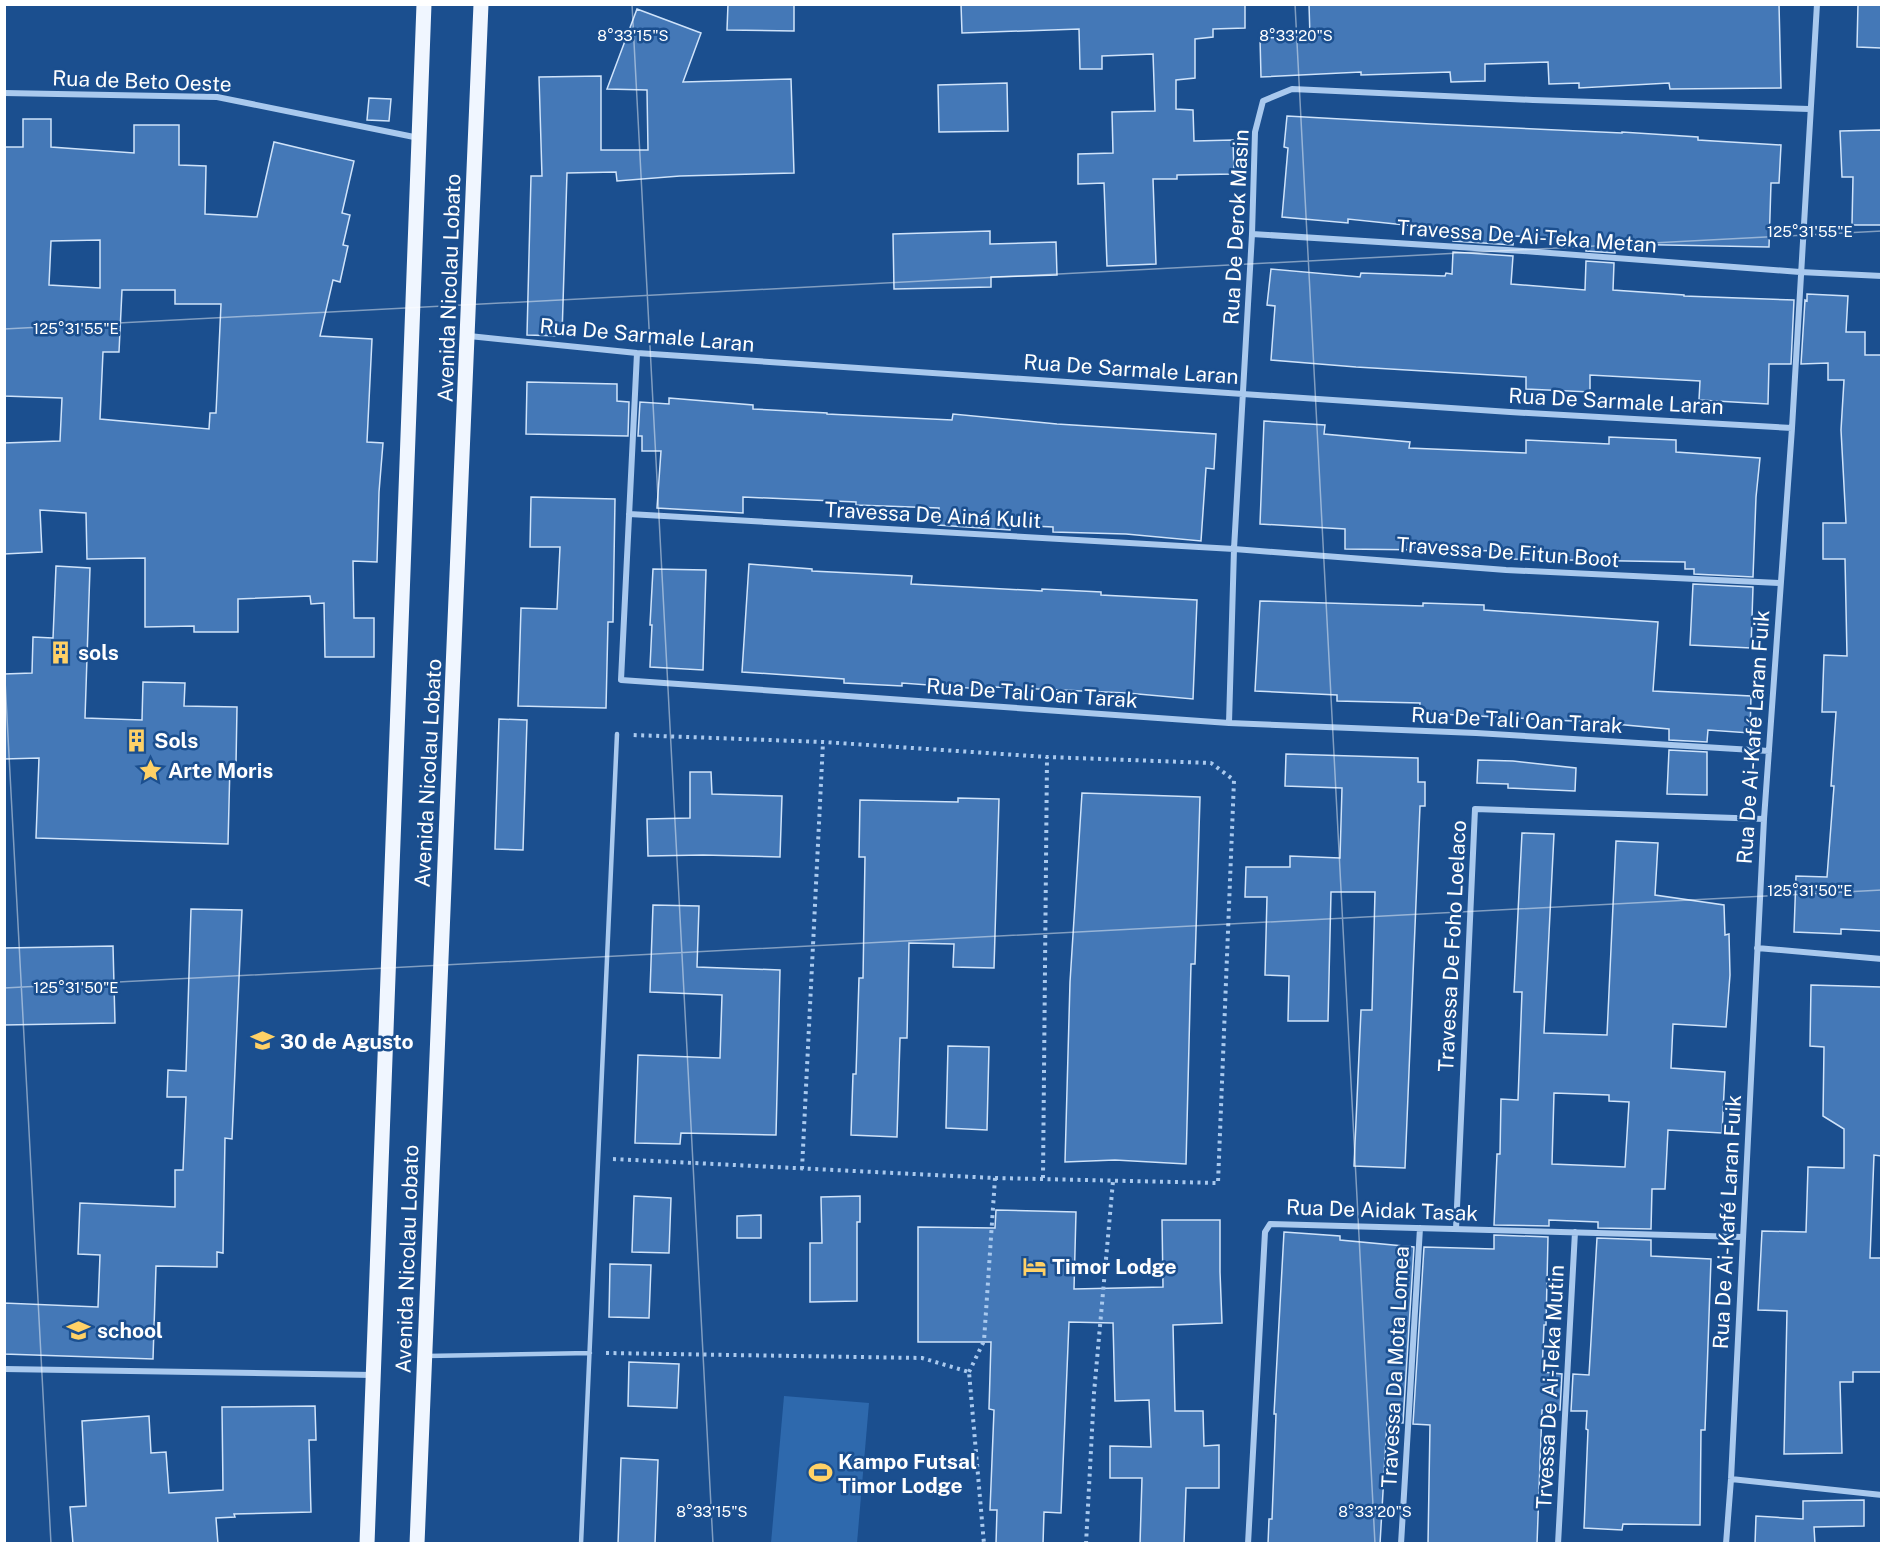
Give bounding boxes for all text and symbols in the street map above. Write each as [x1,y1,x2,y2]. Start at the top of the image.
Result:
text: 8°33'15"S [597,27,669,44]
text: 8°33'20"S [1259,27,1333,44]
street label: Rua de Beto Oeste [52,65,232,97]
street label: Rua De Derok Masin [1218,129,1254,325]
street label: Avenida Nicolau Lobato [433,173,465,403]
street label: Travessa De Ai-Teka Metan [1396,214,1658,258]
text: 125°31'55"E [1767,223,1853,240]
street label: Rua De Sarmale Laran [539,313,755,357]
text: 125°31'55"E [33,320,119,337]
street label: Rua De Sarmale Laran [1023,349,1239,389]
street label: Rua De Sarmale Laran [1508,383,1724,419]
street label: Travessa De Ainá Kulit [824,497,1042,533]
street label: Travessa De Fitun Boot [1396,532,1620,572]
street label: Rua De Ai-Kafé Laran Fuik [1732,609,1774,865]
building icon: sols [47,639,73,665]
place label: sols [78,640,119,665]
street label: Avenida Nicolau Lobato [410,658,446,888]
street label: Rua De Tali Oan Tarak [925,673,1139,713]
street label: Rua De Tali Oan Tarak [1411,702,1624,738]
building icon: Sols [123,727,149,753]
place label: Sols [154,728,198,753]
place icon: Arte Moris [137,757,163,783]
place label: Arte Moris [168,758,273,783]
street label: Travessa De Foho Loelaco [1433,820,1471,1072]
text: 125°31'50"E [1767,882,1853,899]
text: 125°31'50"E [33,979,119,996]
school or university icon: 30 de Agusto [249,1028,275,1054]
place label: 30 de Agusto [280,1029,414,1054]
street label: Rua De Ai-Kafé Laran Fuik [1708,1094,1746,1350]
street label: Avenida Nicolau Lobato [391,1144,423,1374]
street label: Rua De Aidak Tasak [1285,1194,1479,1226]
street label: Travessa Da Mota Lomea [1376,1245,1414,1489]
hotel icon: Timor Lodge [1021,1253,1047,1279]
place label: Timor Lodge [1052,1254,1177,1279]
street label: Trvessa De Ai-Teka Mutin [1531,1264,1569,1510]
school or university icon: school [66,1317,92,1343]
place label: school [97,1318,163,1343]
place label: Kampo Futsal Timor Lodge [838,1449,977,1498]
sports icon: Kampo Futsal Timor Lodge [807,1460,833,1486]
text: 8°33'15"S [676,1503,748,1520]
text: 8°33'20"S [1338,1503,1412,1520]

